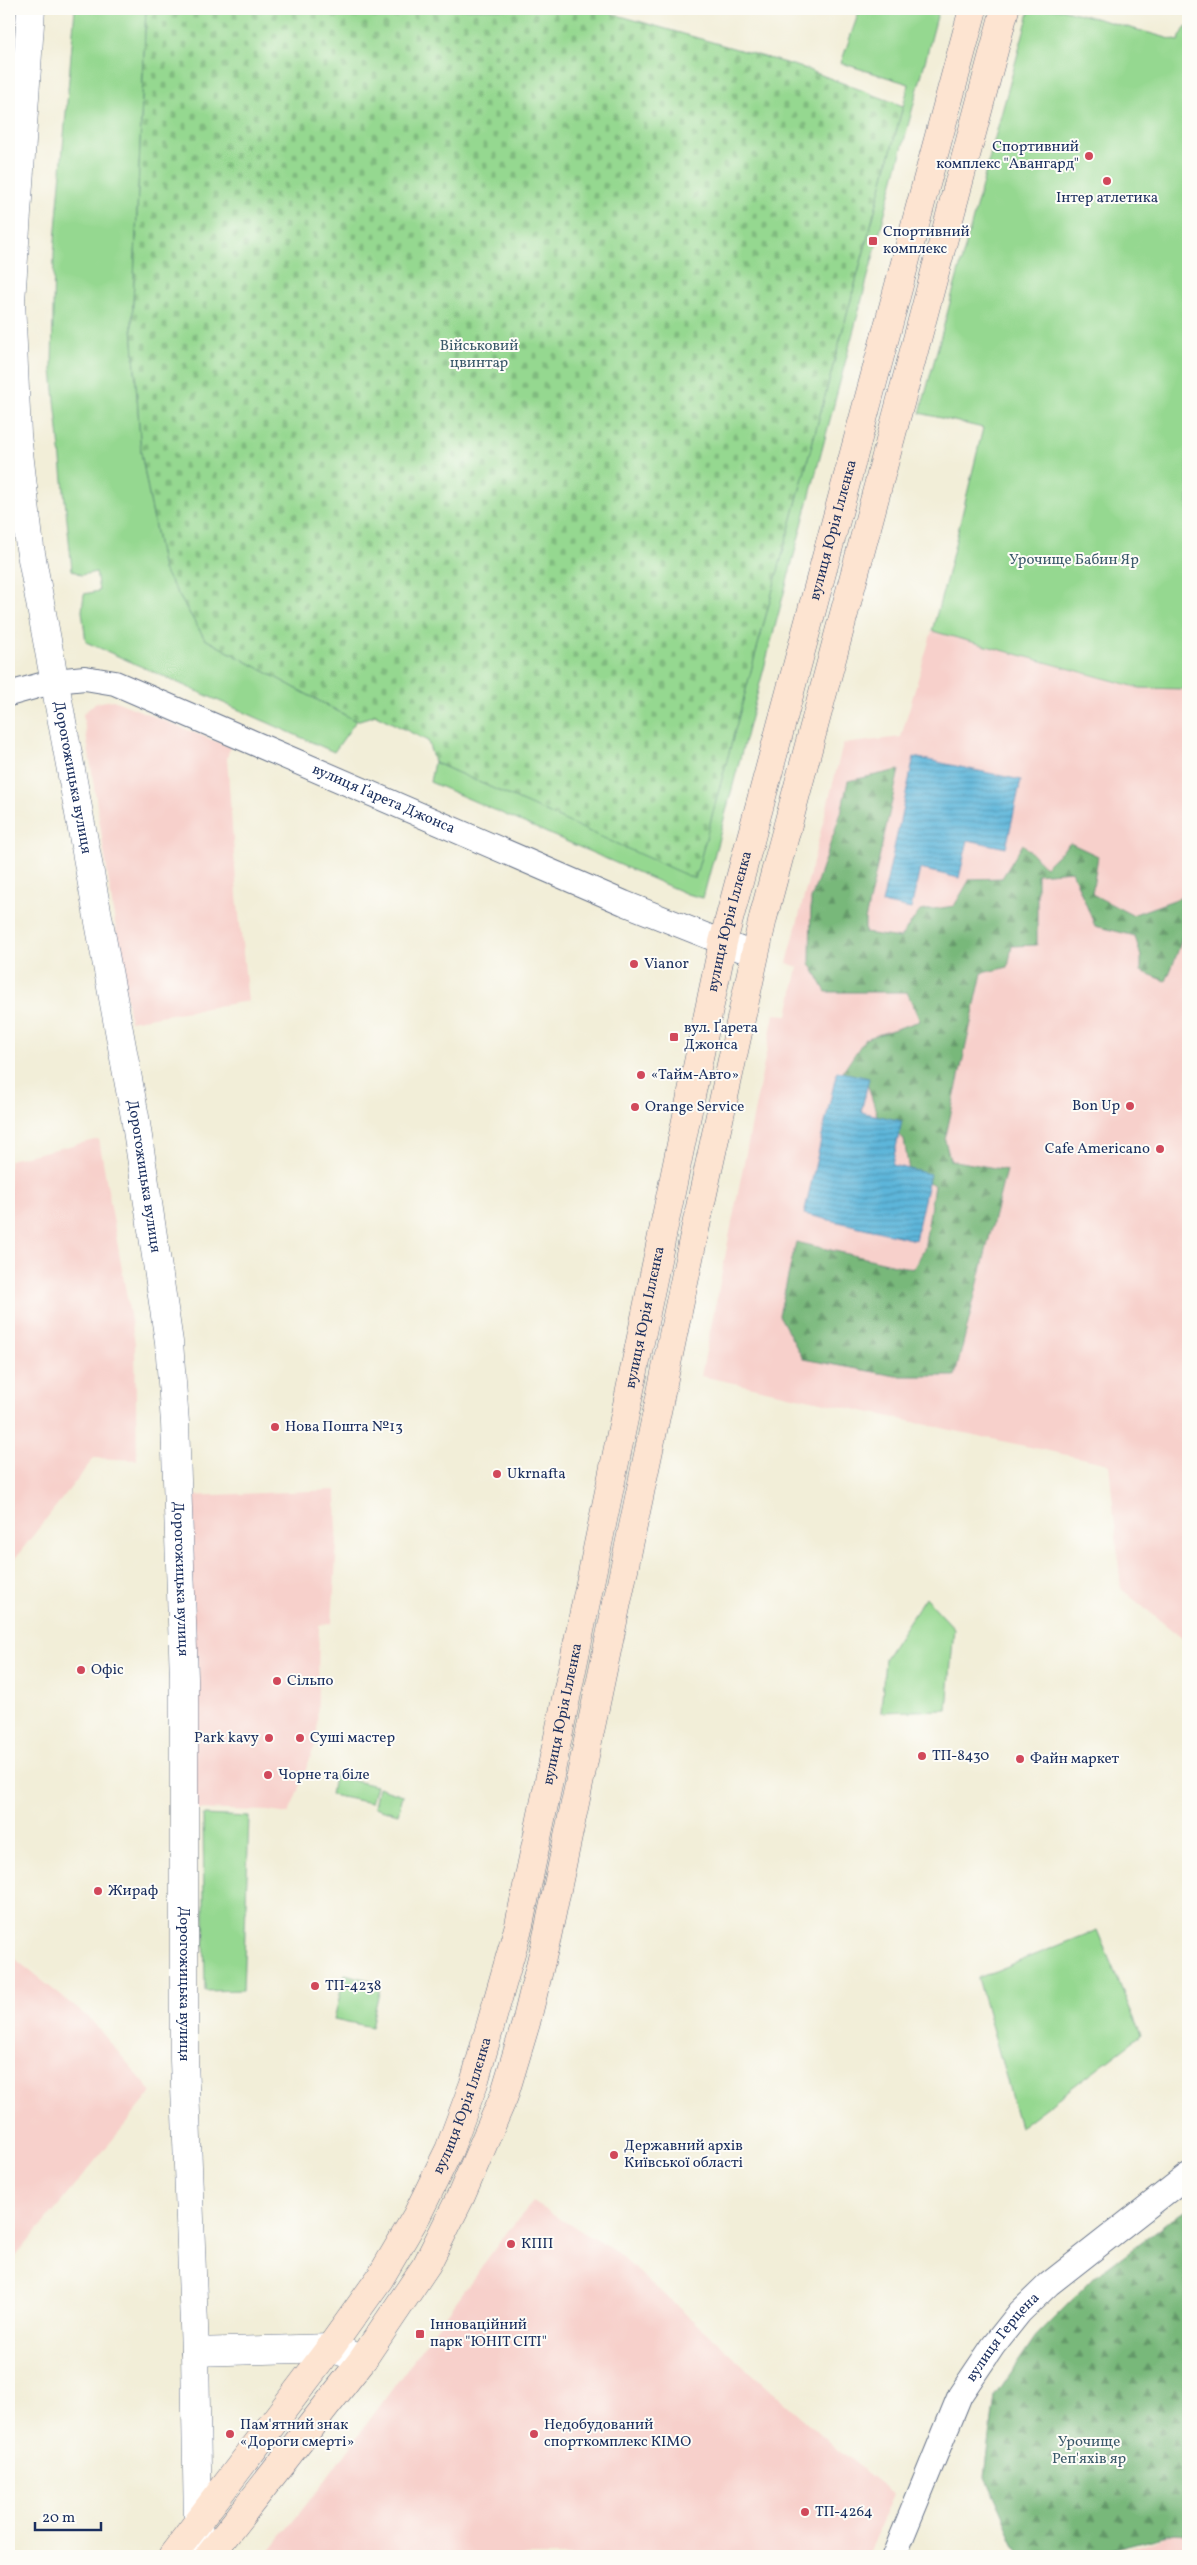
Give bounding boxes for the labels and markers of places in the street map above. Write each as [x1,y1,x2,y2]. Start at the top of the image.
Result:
place label: Спортивний комплекс "Авангард" [936,137,1079,175]
marker: Спортивний комплекс "Авангард" [1083,150,1095,162]
marker: Інтер атлетика [1101,175,1113,187]
place label: Інтер атлетика [1056,188,1158,209]
place label: Спортивний комплекс [883,222,970,260]
marker: Спортивний комплекс [867,235,879,247]
place label: Vianor [644,954,689,975]
marker: Vianor [628,958,640,970]
place label: вул. Ґарета Джонса [684,1018,758,1056]
marker: вул. Ґарета Джонса [668,1031,680,1043]
place label: «Тайм-Авто» [651,1065,739,1086]
marker: «Тайм-Авто» [635,1069,647,1081]
place label: Bon Up [1072,1096,1120,1117]
place label: Orange Service [645,1097,744,1118]
marker: Bon Up [1124,1100,1136,1112]
marker: Orange Service [629,1101,641,1113]
place label: Cafe Americano [1045,1139,1150,1160]
marker: Cafe Americano [1154,1143,1166,1155]
place label: Нова Пошта №13 [285,1417,403,1438]
marker: Нова Пошта №13 [269,1421,281,1433]
place label: Ukrnafta [507,1464,566,1485]
marker: Ukrnafta [491,1468,503,1480]
place label: Офіс [91,1660,124,1681]
marker: Офіс [75,1664,87,1676]
place label: Сільпо [287,1671,334,1692]
marker: Сільпо [271,1675,283,1687]
place label: Park kavy [194,1728,259,1749]
place label: Суші мастер [310,1728,395,1749]
marker: Park kavy [263,1732,275,1744]
marker: Суші мастер [294,1732,306,1744]
place label: ТП-8430 [932,1746,989,1767]
place label: Файн маркет [1030,1749,1119,1770]
marker: ТП-8430 [916,1750,928,1762]
marker: Файн маркет [1014,1753,1026,1765]
place label: Чорне та біле [278,1765,370,1786]
marker: Чорне та біле [262,1769,274,1781]
place label: Жираф [108,1881,158,1902]
marker: Жираф [92,1885,104,1897]
place label: ТП-4238 [325,1976,381,1997]
marker: ТП-4238 [309,1980,321,1992]
place label: Державний архів Київської області [624,2136,743,2174]
marker: Державний архів Київської області [608,2149,620,2161]
place label: КПП [521,2234,553,2255]
marker: КПП [505,2238,517,2250]
place label: Інноваційний парк "ЮНІТ СІТІ" [430,2315,547,2353]
marker: Інноваційний парк "ЮНІТ СІТІ" [414,2328,426,2340]
place label: Пам'ятний знак «Дороги смерті» [240,2415,354,2453]
place label: Недобудований спорткомплекс КІМО [544,2415,691,2453]
marker: Пам'ятний знак «Дороги смерті» [224,2428,236,2440]
marker: Недобудований спорткомплекс КІМО [528,2428,540,2440]
place label: ТП-4264 [815,2502,873,2523]
marker: ТП-4264 [799,2506,811,2518]

